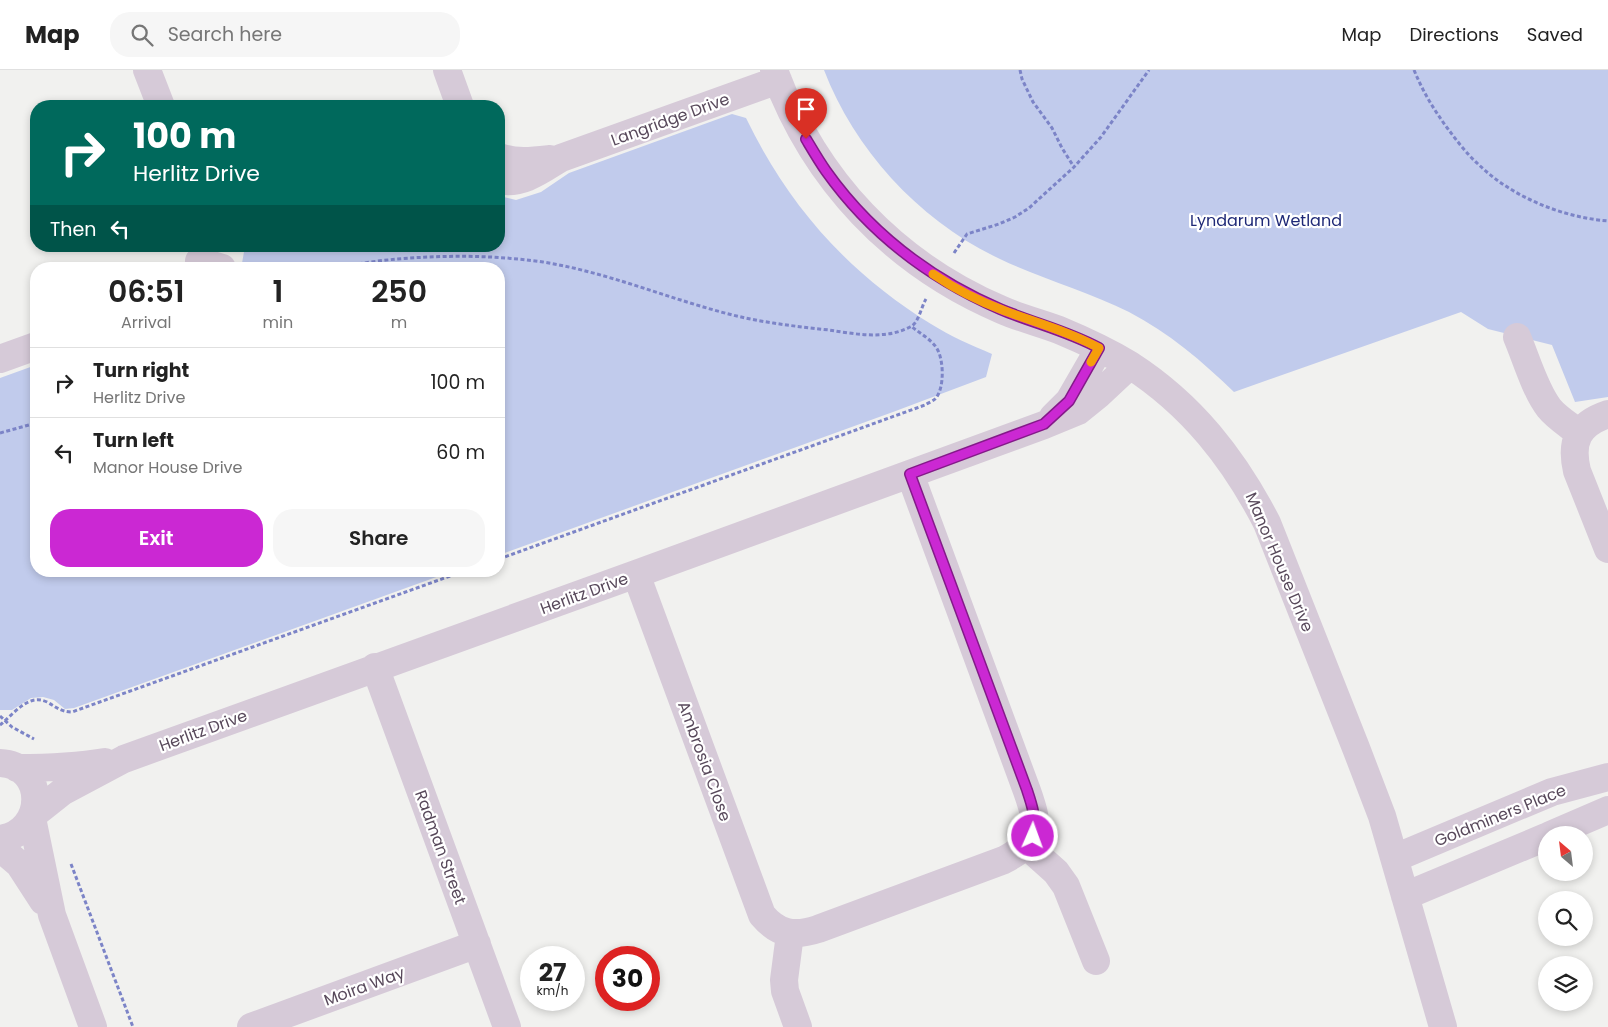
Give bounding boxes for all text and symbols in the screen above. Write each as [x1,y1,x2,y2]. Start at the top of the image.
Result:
search box [110,12,460,57]
text: Map [25,18,80,51]
icon: search [128,21,156,49]
text: Search here [168,21,282,48]
text: Map [1342,22,1381,47]
text: Directions [1409,22,1499,47]
text: Saved [1527,22,1583,47]
street label: Langridge Drive [608,87,733,152]
pin [785,88,827,139]
icon: arrive [792,95,820,123]
text: 100 m [133,111,236,160]
icon: right [50,120,115,185]
text: Herlitz Drive [133,158,260,189]
park label: Lyndarum Wetland [1190,209,1342,232]
icon: left [106,215,134,243]
text: Then [50,216,96,243]
text: 06:51 [108,270,185,313]
text: 1 [272,270,283,313]
text: 250 [371,270,427,313]
text: Arrival [121,311,171,334]
text: min [263,311,293,334]
text: m [391,311,407,334]
text: Turn right [93,357,189,384]
icon: right [50,369,78,397]
text: 100 m [430,369,485,396]
text: Herlitz Drive [93,386,185,409]
text: Turn left [93,427,174,454]
icon: left [50,439,78,467]
text: 60 m [436,439,485,466]
text: Manor House Drive [93,456,243,479]
street label: Manor House Drive [1240,489,1319,636]
button: Exit [50,509,263,567]
button: Share [273,509,485,567]
street label: Herlitz Drive [537,567,632,620]
street label: Ambrosia Close [672,698,737,825]
street label: Herlitz Drive [156,704,251,757]
street label: Goldminers Place [1431,779,1570,852]
street label: Radman Street [409,787,472,908]
position arrow [1006,809,1058,861]
north arrow [1538,826,1592,881]
map controls [1538,826,1593,1011]
button: search [1538,891,1593,946]
speed limit sign: 30 [595,946,660,1011]
text: 27 [539,955,566,990]
button: layers [1538,956,1593,1011]
street label: Moira Way [321,961,408,1012]
text: km/h [537,982,568,999]

